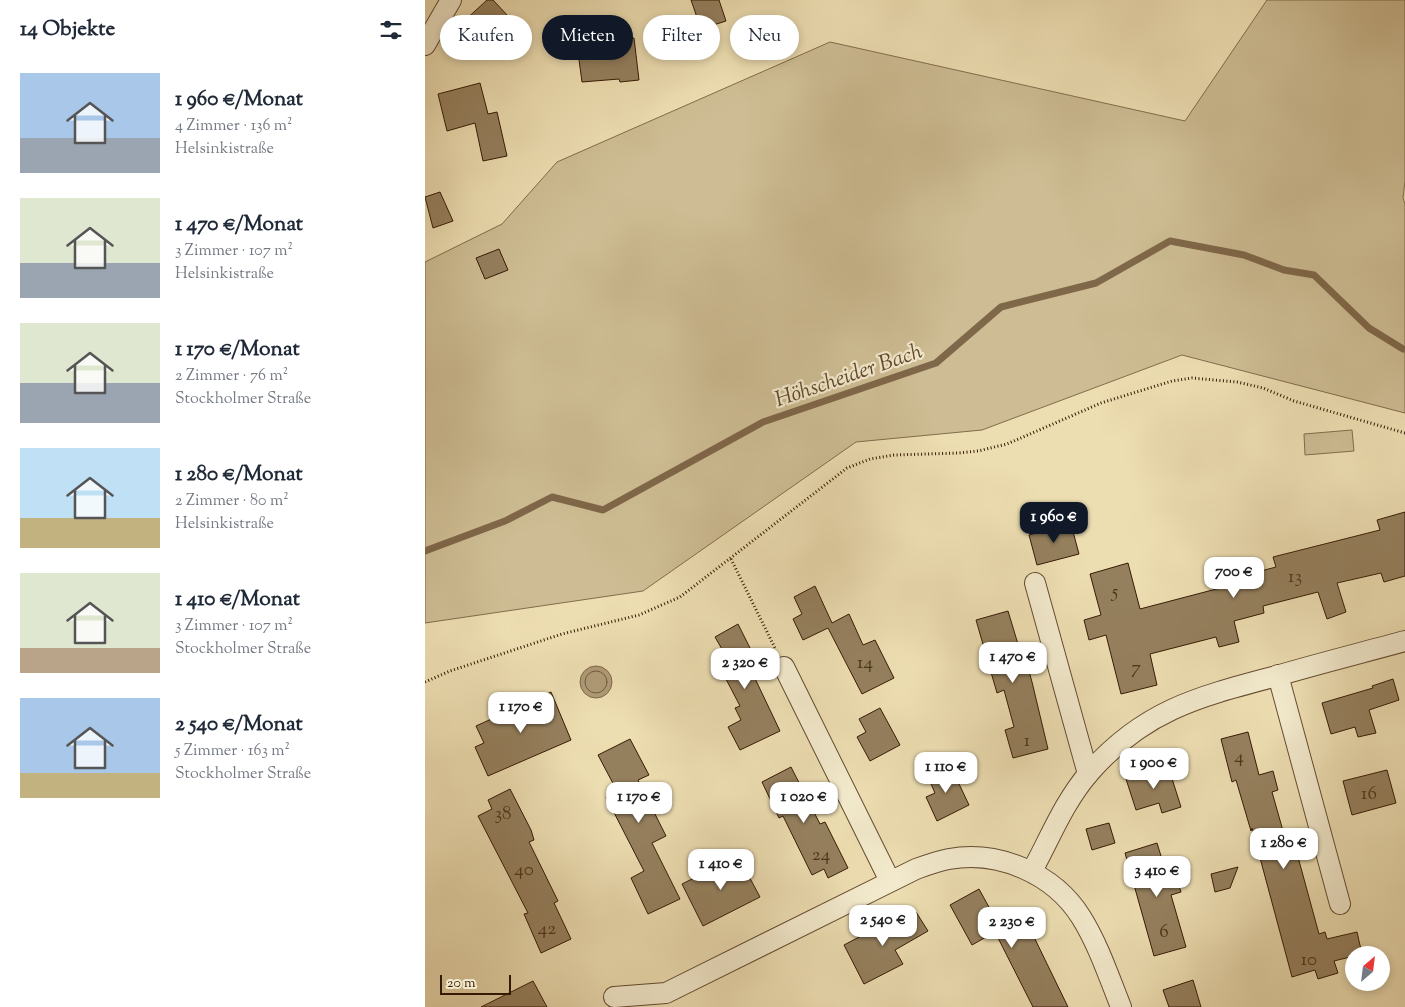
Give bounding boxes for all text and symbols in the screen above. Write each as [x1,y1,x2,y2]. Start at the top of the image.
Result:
text: 14 Objekte [20,15,115,45]
chip: Kaufen [440,15,532,60]
chip: Mieten [542,15,633,60]
chip: Filter [643,15,720,60]
chip: Neu [730,15,799,60]
icon: filters [377,16,405,44]
text: 1 960 €/Monat [175,85,303,115]
icon: home [60,93,120,153]
text: 4 Zimmer · 136 m² [175,115,292,138]
text: Helsinkistraße [175,138,274,161]
text: 1 470 €/Monat [175,210,303,240]
icon: home [60,218,120,278]
text: 3 Zimmer · 107 m² [175,240,293,263]
text: Helsinkistraße [175,263,274,286]
text: 1 170 €/Monat [175,335,300,365]
water label: Höhscheider Bach [771,337,927,417]
icon: home [60,343,120,403]
text: 2 Zimmer · 76 m² [175,365,288,388]
text: Stockholmer Straße [175,388,311,411]
text: 1 280 €/Monat [175,460,303,490]
icon: home [60,468,120,528]
text: 2 Zimmer · 80 m² [175,490,289,513]
pin: 1 960 € [1008,502,1100,544]
text: 1 960 € [1031,506,1077,529]
text: Helsinkistraße [175,513,274,536]
pin: 700 € [1199,556,1269,599]
text: 700 € [1215,561,1253,584]
house number: 13 [1288,564,1302,591]
house number: 5 [1111,579,1119,606]
text: 1 410 €/Monat [175,585,300,615]
icon: home [60,593,120,653]
text: 3 Zimmer · 107 m² [175,615,293,638]
text: Stockholmer Straße [175,638,311,661]
pin: 1 470 € [967,642,1059,684]
text: 1 470 € [990,646,1036,669]
pin: 2 320 € [699,648,791,690]
house number: 14 [857,650,873,677]
text: 2 320 € [722,652,768,675]
house number: 7 [1131,655,1141,682]
pin: 1 170 € [475,692,567,734]
text: 1 170 € [499,696,543,719]
text: 2 540 €/Monat [175,710,303,740]
icon: home [60,718,120,778]
house number: 1 [1024,728,1031,755]
text: 5 Zimmer · 163 m² [175,740,290,763]
house number: 4 [1234,744,1244,771]
pin: 1 900 € [1108,748,1200,790]
pin: 1 110 € [900,752,992,794]
text: 1 900 € [1131,752,1177,775]
text: 1 110 € [925,756,967,779]
text: Stockholmer Straße [175,763,311,786]
house number: 16 [1361,781,1377,808]
pin: 1 170 € [593,782,685,824]
pin: 1 020 € [758,782,850,824]
text: 1 170 € [617,786,661,809]
text: 1 020 € [781,786,827,809]
house number: 38 [494,801,512,828]
pin: 1 280 € [1238,828,1330,870]
text: 1 280 € [1261,832,1307,855]
house number: 24 [812,842,831,869]
pin: 1 410 € [675,848,767,891]
text: 1 410 € [699,853,743,876]
pin: 3 410 € [1111,856,1203,898]
house number: 40 [514,857,534,884]
text: 3 410 € [1135,860,1179,883]
pin: 2 540 € [837,904,929,947]
pin: 2 230 € [966,906,1058,949]
text: 2 540 € [860,909,906,932]
text: 2 230 € [989,911,1035,934]
house number: 42 [538,916,556,943]
house number: 6 [1159,919,1169,946]
north arrow [1345,946,1390,991]
map controls [1345,946,1390,991]
house number: 10 [1301,947,1317,974]
scale bar [440,972,511,995]
text: 20 m [447,974,476,994]

